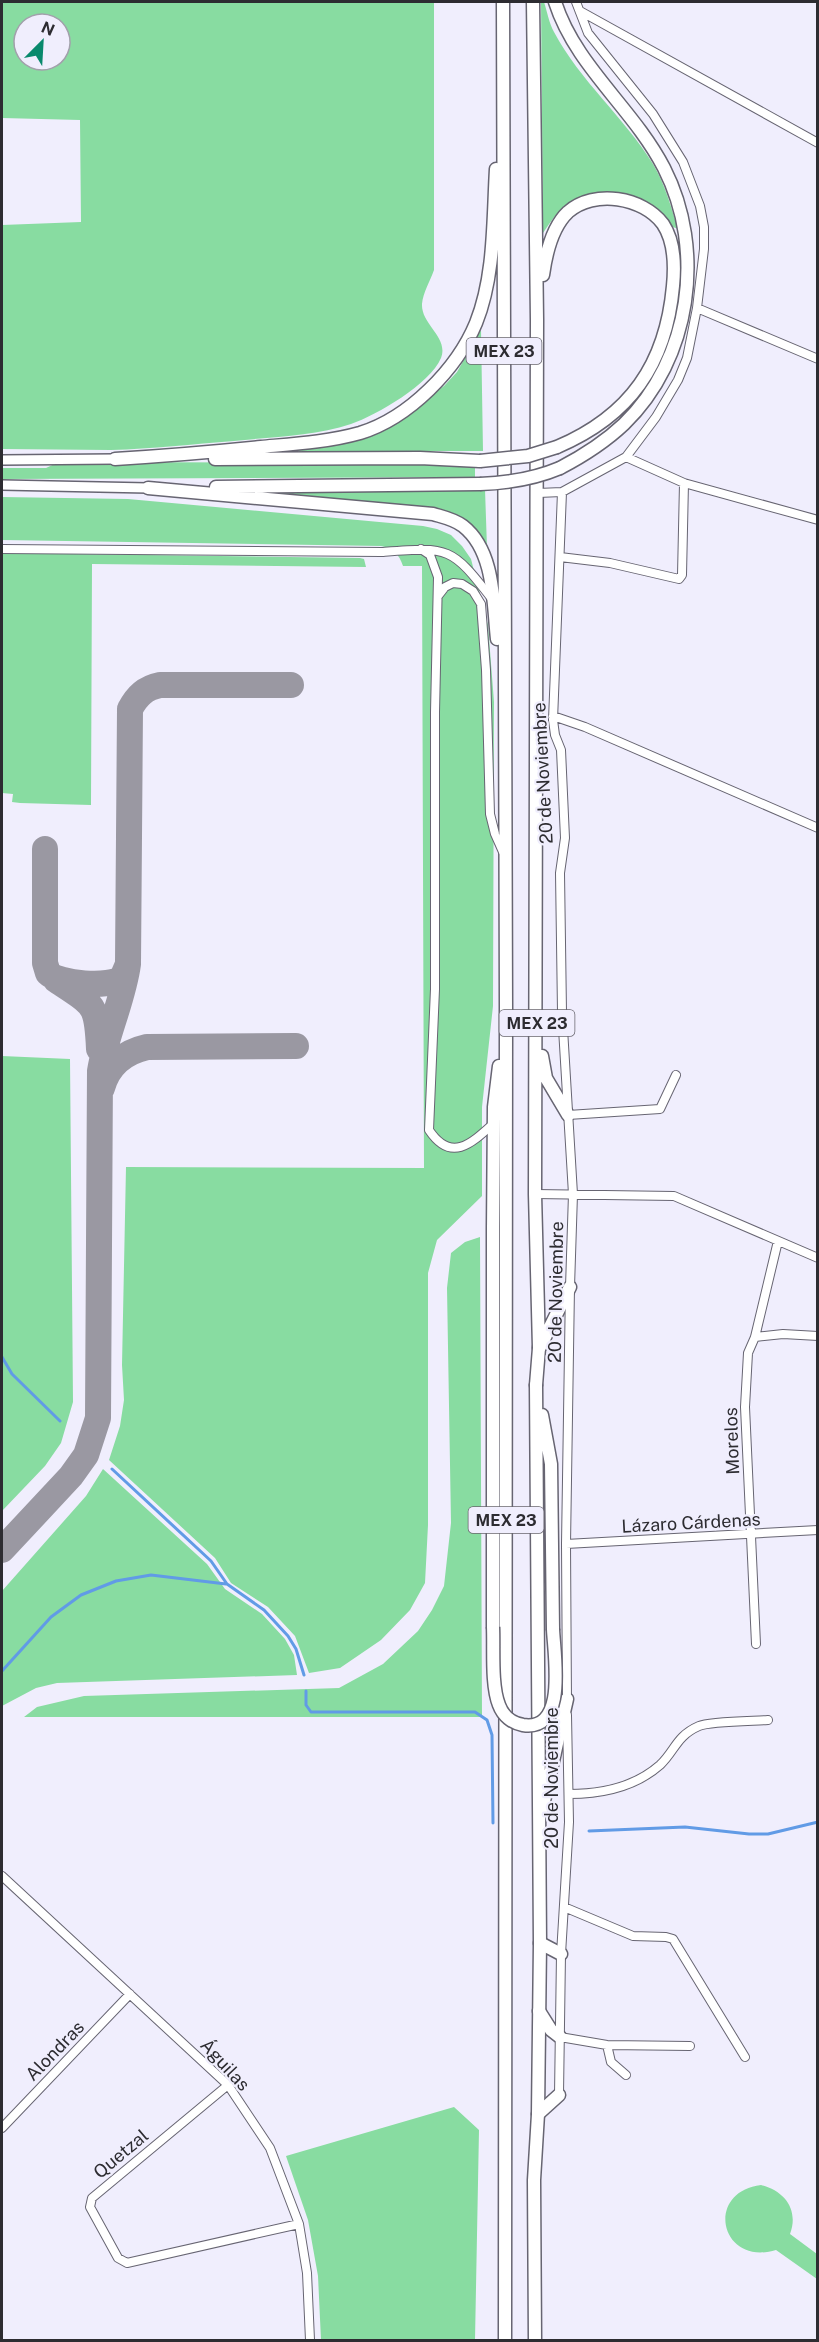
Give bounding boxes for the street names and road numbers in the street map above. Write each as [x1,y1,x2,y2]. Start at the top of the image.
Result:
road number: MEX 23 [466,338,542,364]
street label: 20 de Noviembre [528,702,557,844]
road number: MEX 23 [500,1010,574,1036]
street label: 20 de Noviembre [544,1221,567,1363]
street label: Morelos [720,1407,743,1475]
road number: MEX 23 [468,1507,544,1533]
street label: Lázaro Cárdenas [621,1508,761,1537]
street label: 20 de Noviembre [541,1707,562,1849]
street label: Alondras [21,2016,88,2085]
street label: Águilas [196,2034,255,2095]
street label: Quetzal [89,2125,152,2182]

